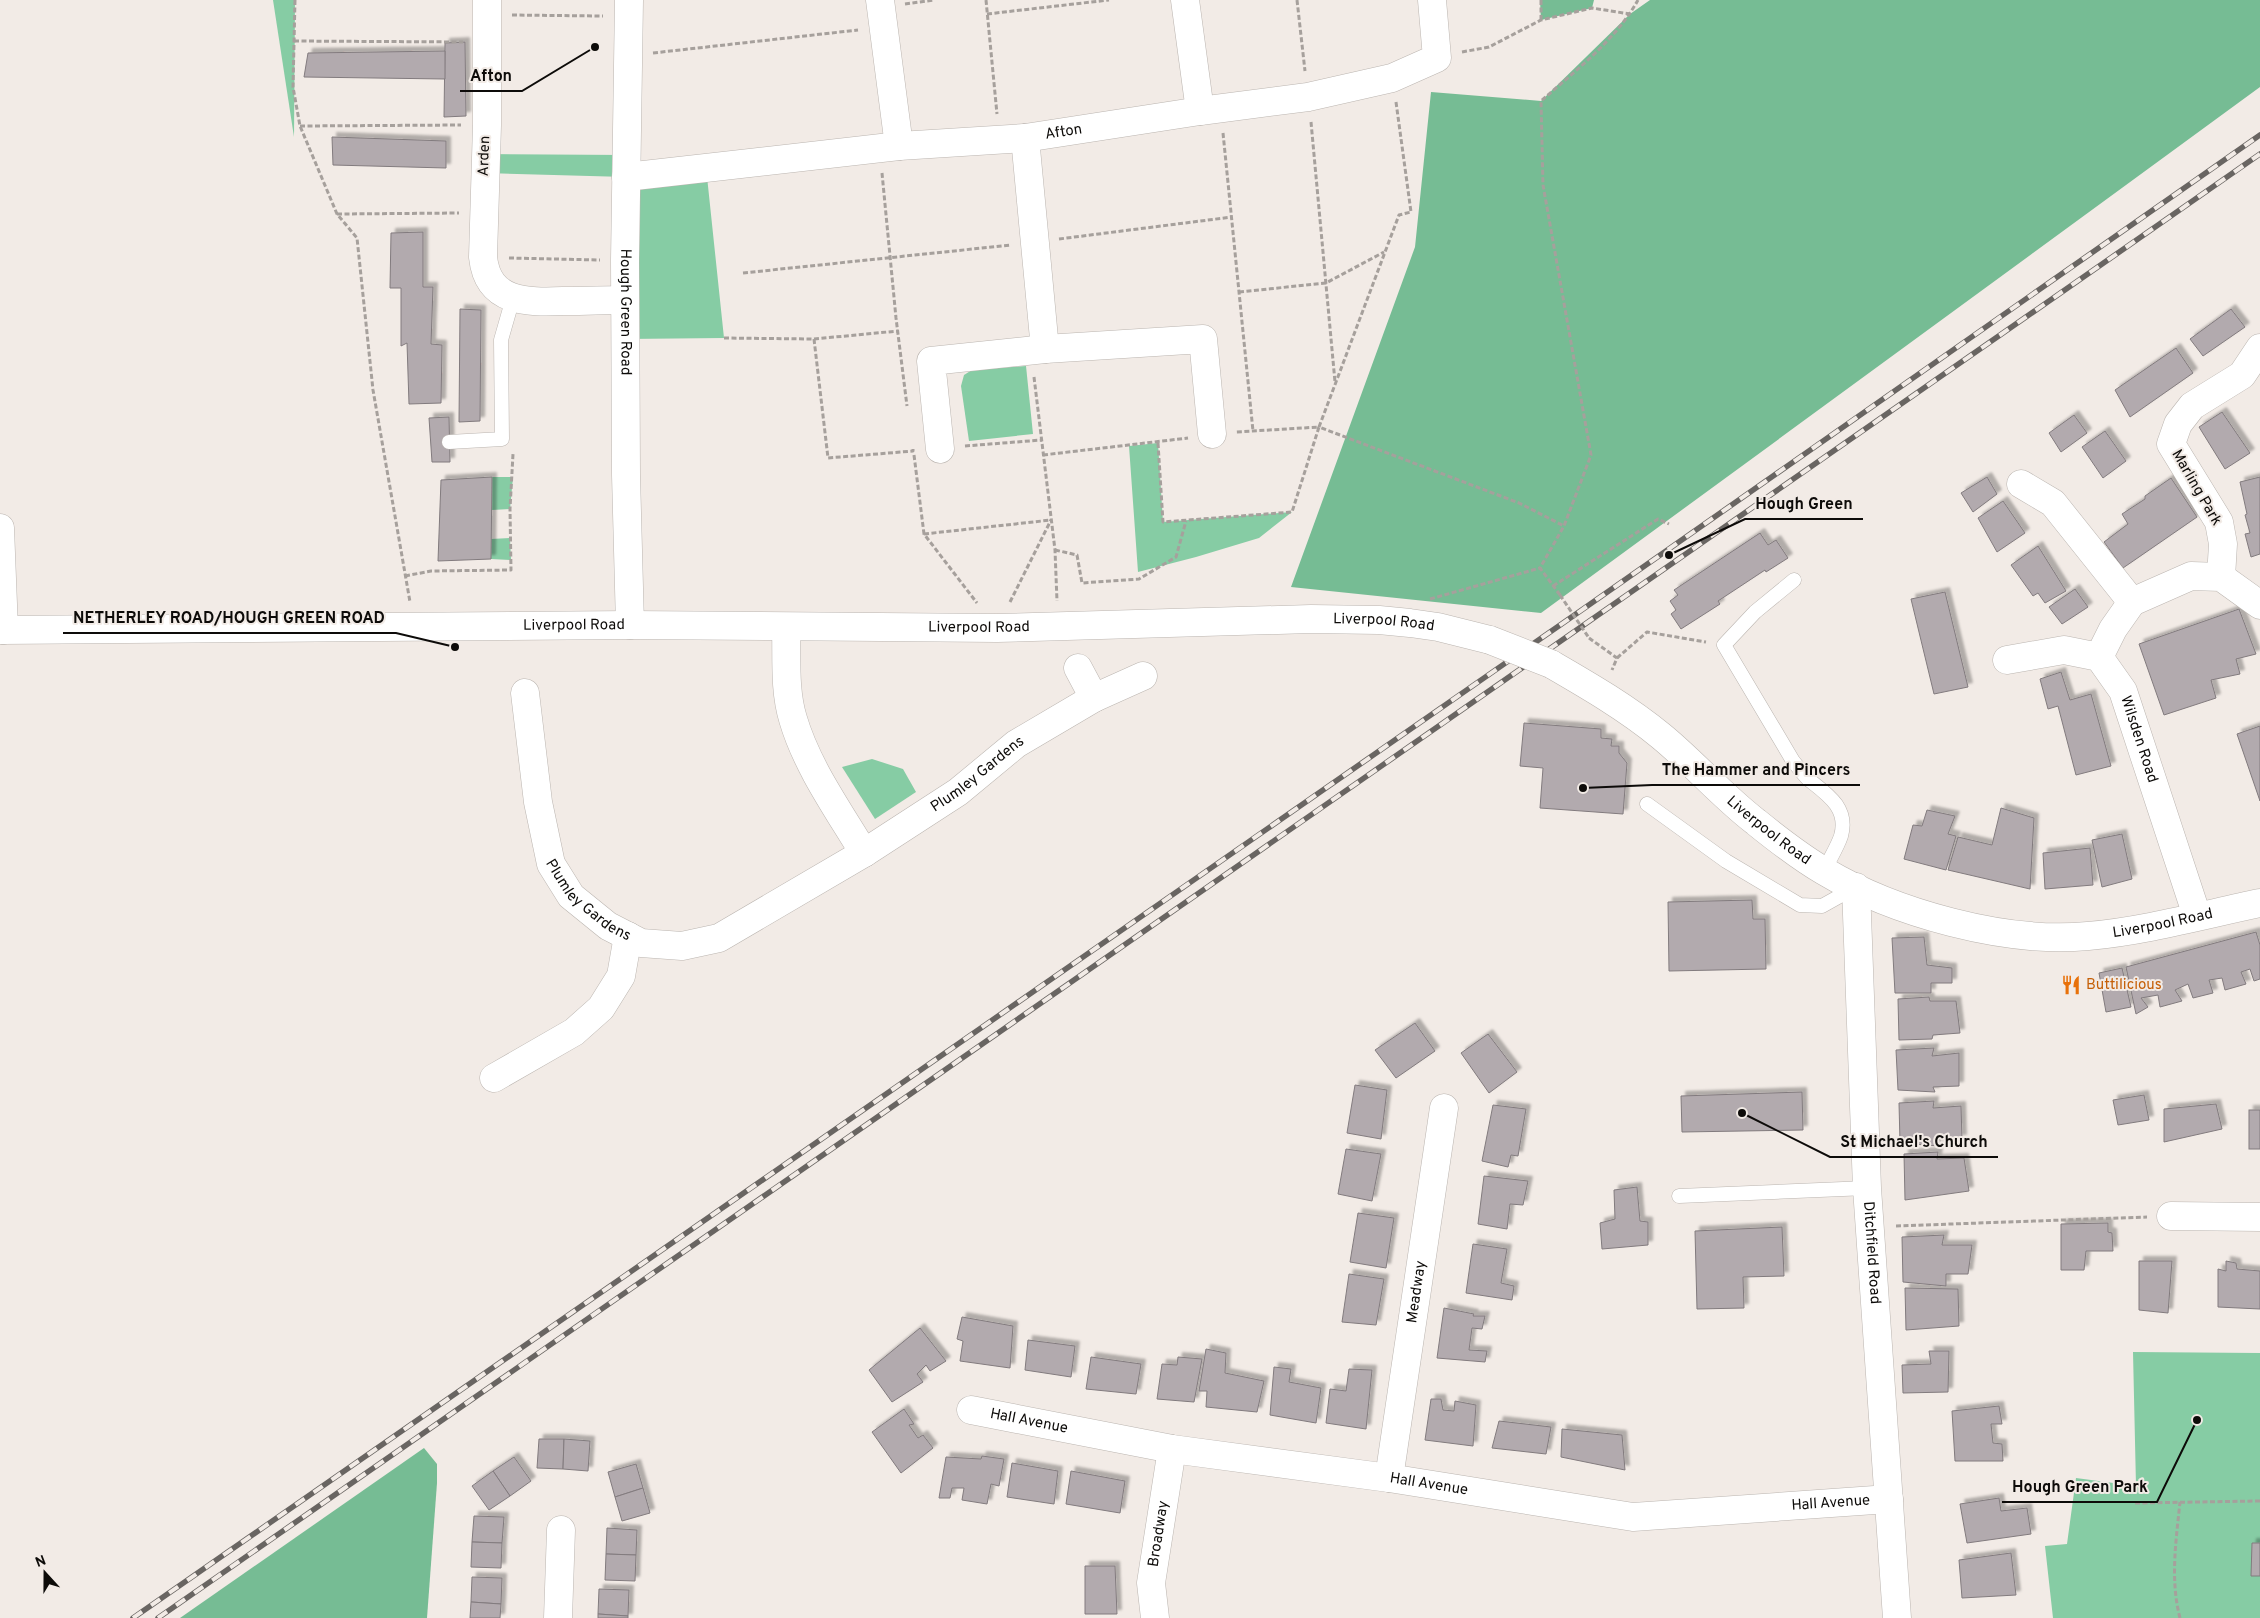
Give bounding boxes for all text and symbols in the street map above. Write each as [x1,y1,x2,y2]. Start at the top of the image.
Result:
callout: Afton [460,60,522,91]
text: Afton [470,67,512,87]
street label: Afton [1044,120,1083,144]
street label: Arden [475,135,495,177]
street label: Hough Green Road [615,248,635,375]
street label: Marling Park [2167,447,2225,529]
callout: Hough Green [1745,488,1863,519]
text: Hough Green [1755,495,1853,515]
callout: NETHERLEY ROAD/HOUGH GREEN ROAD [63,602,396,633]
text: NETHERLEY ROAD/HOUGH GREEN ROAD [73,609,385,629]
street label: Liverpool Road [1333,610,1436,636]
street label: Liverpool Road [523,616,625,635]
street label: Liverpool Road [928,618,1030,638]
street label: Wilsden Road [2116,693,2162,785]
street label: Plumley Gardens [927,732,1028,817]
callout: The Hammer and Pincers [1652,754,1860,785]
text: The Hammer and Pincers [1662,761,1850,781]
street label: Liverpool Road [1722,792,1814,870]
street label: Plumley Gardens [541,856,634,946]
street label: Liverpool Road [2111,904,2215,943]
restaurant icon: Buttilicious [2060,974,2082,996]
place label: Buttilicious [2086,976,2162,995]
callout: St Michael's Church [1830,1126,1998,1157]
text: St Michael's Church [1840,1133,1988,1153]
street label: Ditchfield Road [1858,1201,1885,1305]
street label: Meadway [1403,1259,1431,1325]
street label: Hall Avenue [988,1404,1069,1438]
street label: Hall Avenue [1388,1469,1469,1500]
callout: Hough Green Park [2002,1471,2157,1502]
text: Hough Green Park [2012,1478,2148,1498]
street label: Hall Avenue [1791,1491,1871,1515]
street label: Broadway [1144,1499,1173,1568]
north arrow [20,1548,70,1598]
text: N [33,1553,49,1572]

